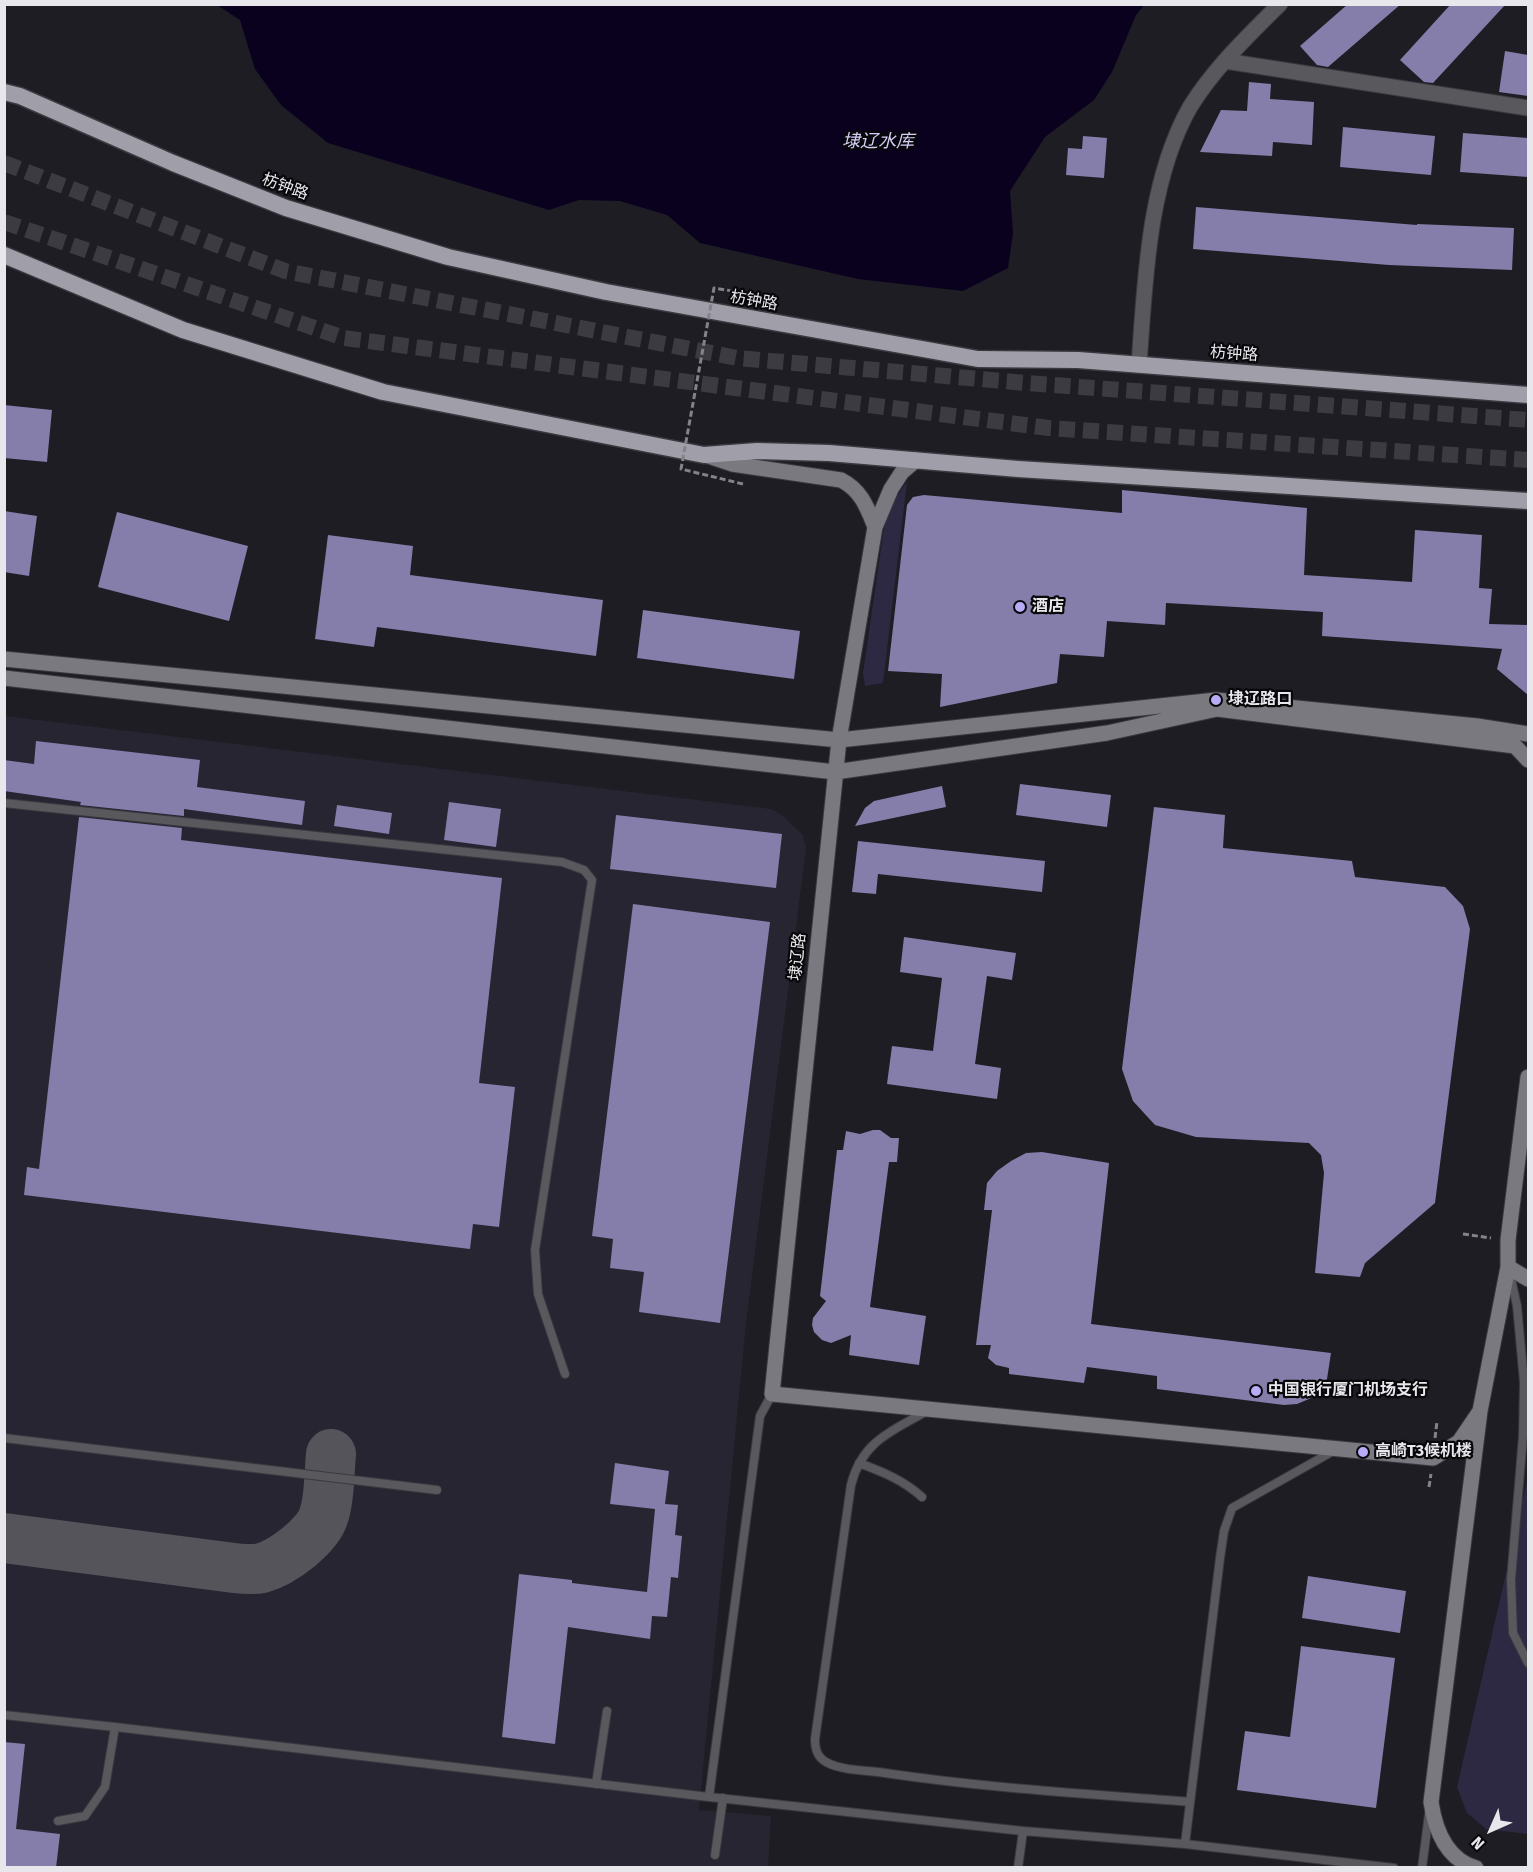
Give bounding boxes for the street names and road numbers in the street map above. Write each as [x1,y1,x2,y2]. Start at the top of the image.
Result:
street label: 枋钟路 [259,170,311,204]
street label: 枋钟路 [729,287,779,315]
street label: 枋钟路 [1209,343,1259,365]
street label: 埭辽路 [786,932,810,982]

